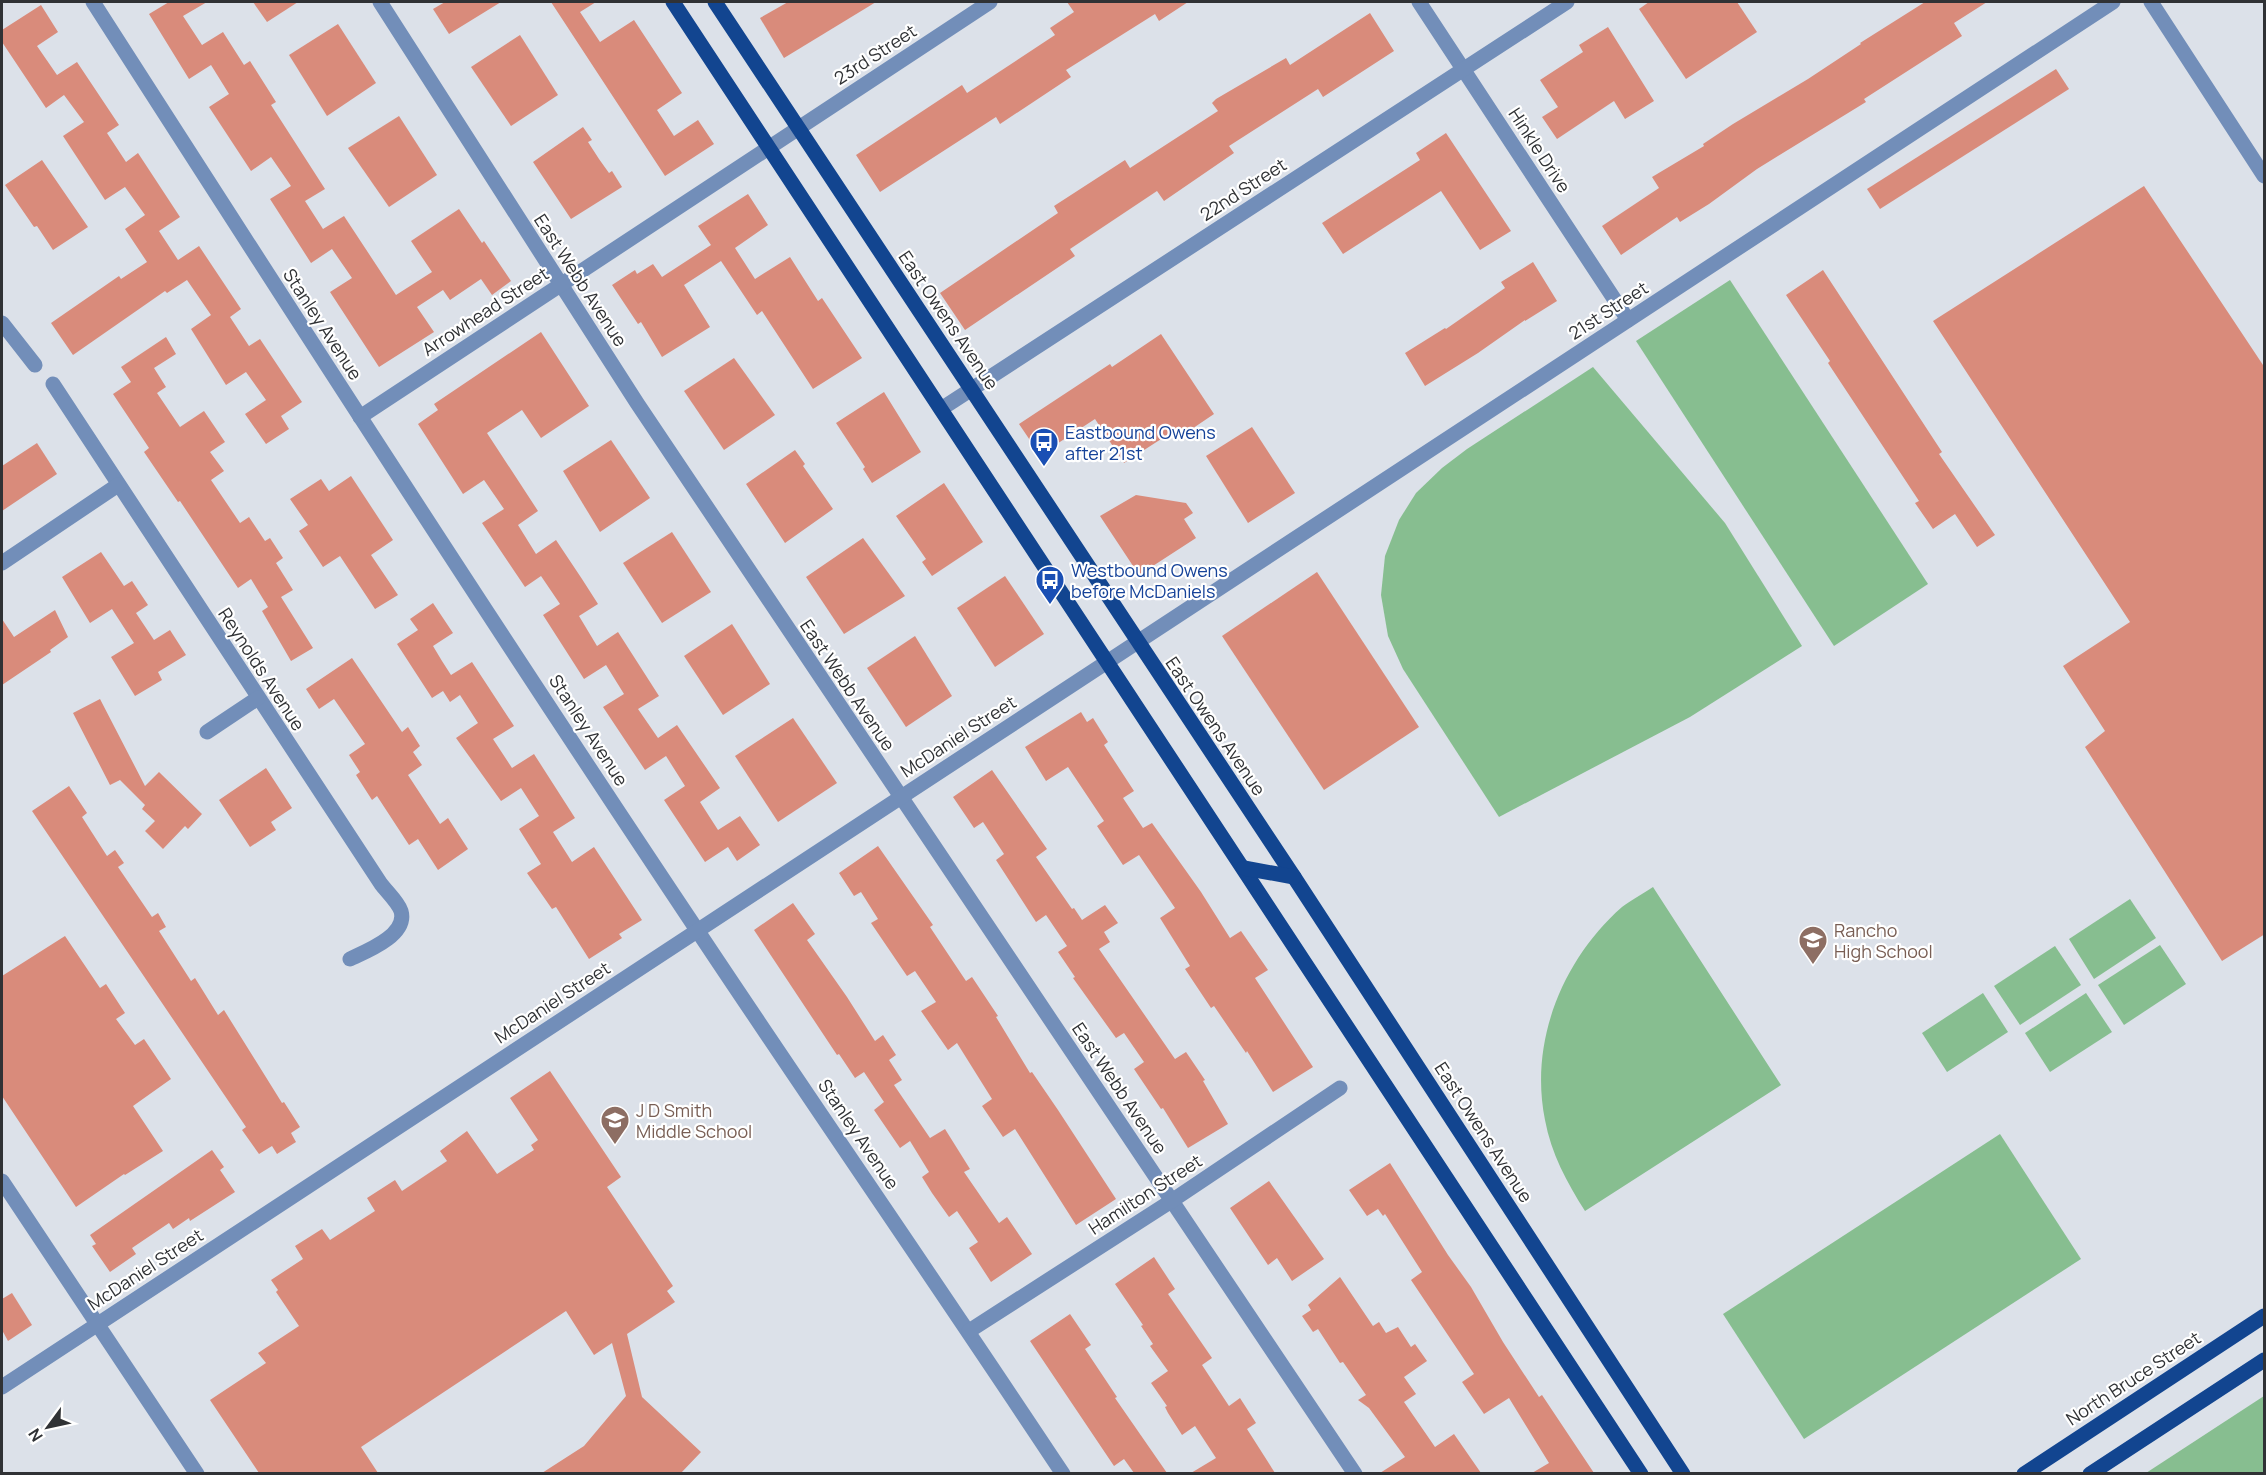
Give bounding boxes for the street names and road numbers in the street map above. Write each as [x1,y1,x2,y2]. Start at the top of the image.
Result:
street label: 23rd Street [829,18,921,90]
street label: Hinkle Drive [1504,103,1576,197]
street label: 22nd Street [1195,152,1291,226]
street label: East Webb Avenue [529,209,633,351]
street label: East Owens Avenue [894,246,1004,394]
street label: Arrowhead Street [417,261,553,361]
street label: Stanley Avenue [278,264,368,384]
street label: 21st Street [1564,275,1652,345]
street label: Reynolds Avenue [213,603,311,735]
street label: East Webb Avenue [795,615,901,755]
street label: East Owens Avenue [1161,652,1271,800]
street label: Stanley Avenue [544,670,634,790]
street label: McDaniel Street [896,690,1020,782]
street label: McDaniel Street [490,956,614,1048]
street label: East Webb Avenue [1067,1018,1173,1158]
street label: East Owens Avenue [1430,1057,1538,1207]
street label: Stanley Avenue [813,1074,905,1194]
street label: Hamilton Street [1084,1148,1206,1240]
street label: McDaniel Street [83,1223,207,1315]
street label: North Bruce Street [2061,1325,2205,1431]

